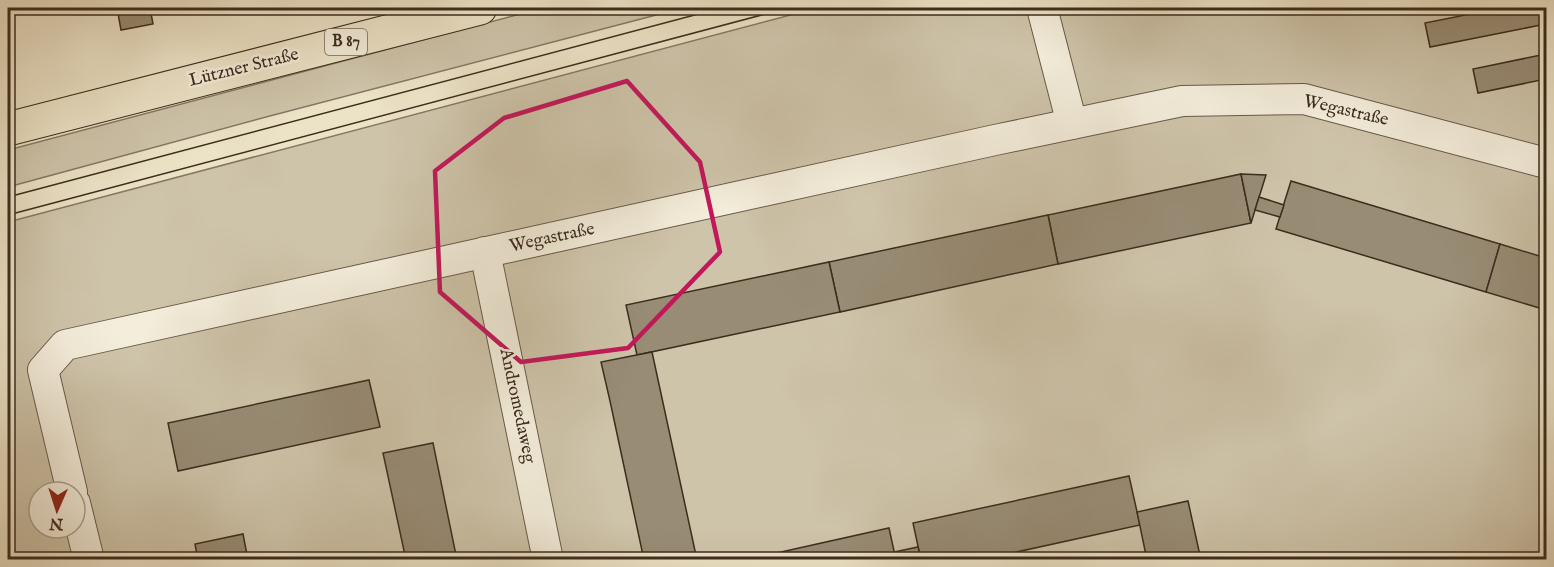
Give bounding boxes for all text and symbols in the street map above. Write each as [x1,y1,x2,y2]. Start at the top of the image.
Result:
road number: B 87 [325,29,367,55]
street label: Lützner Straße [187,43,301,93]
street label: Wegastraße [1301,90,1391,132]
street label: Wegastraße [507,218,597,258]
street label: Andromedaweg [493,346,540,466]
north arrow [27,480,87,540]
text: N [49,513,65,533]

